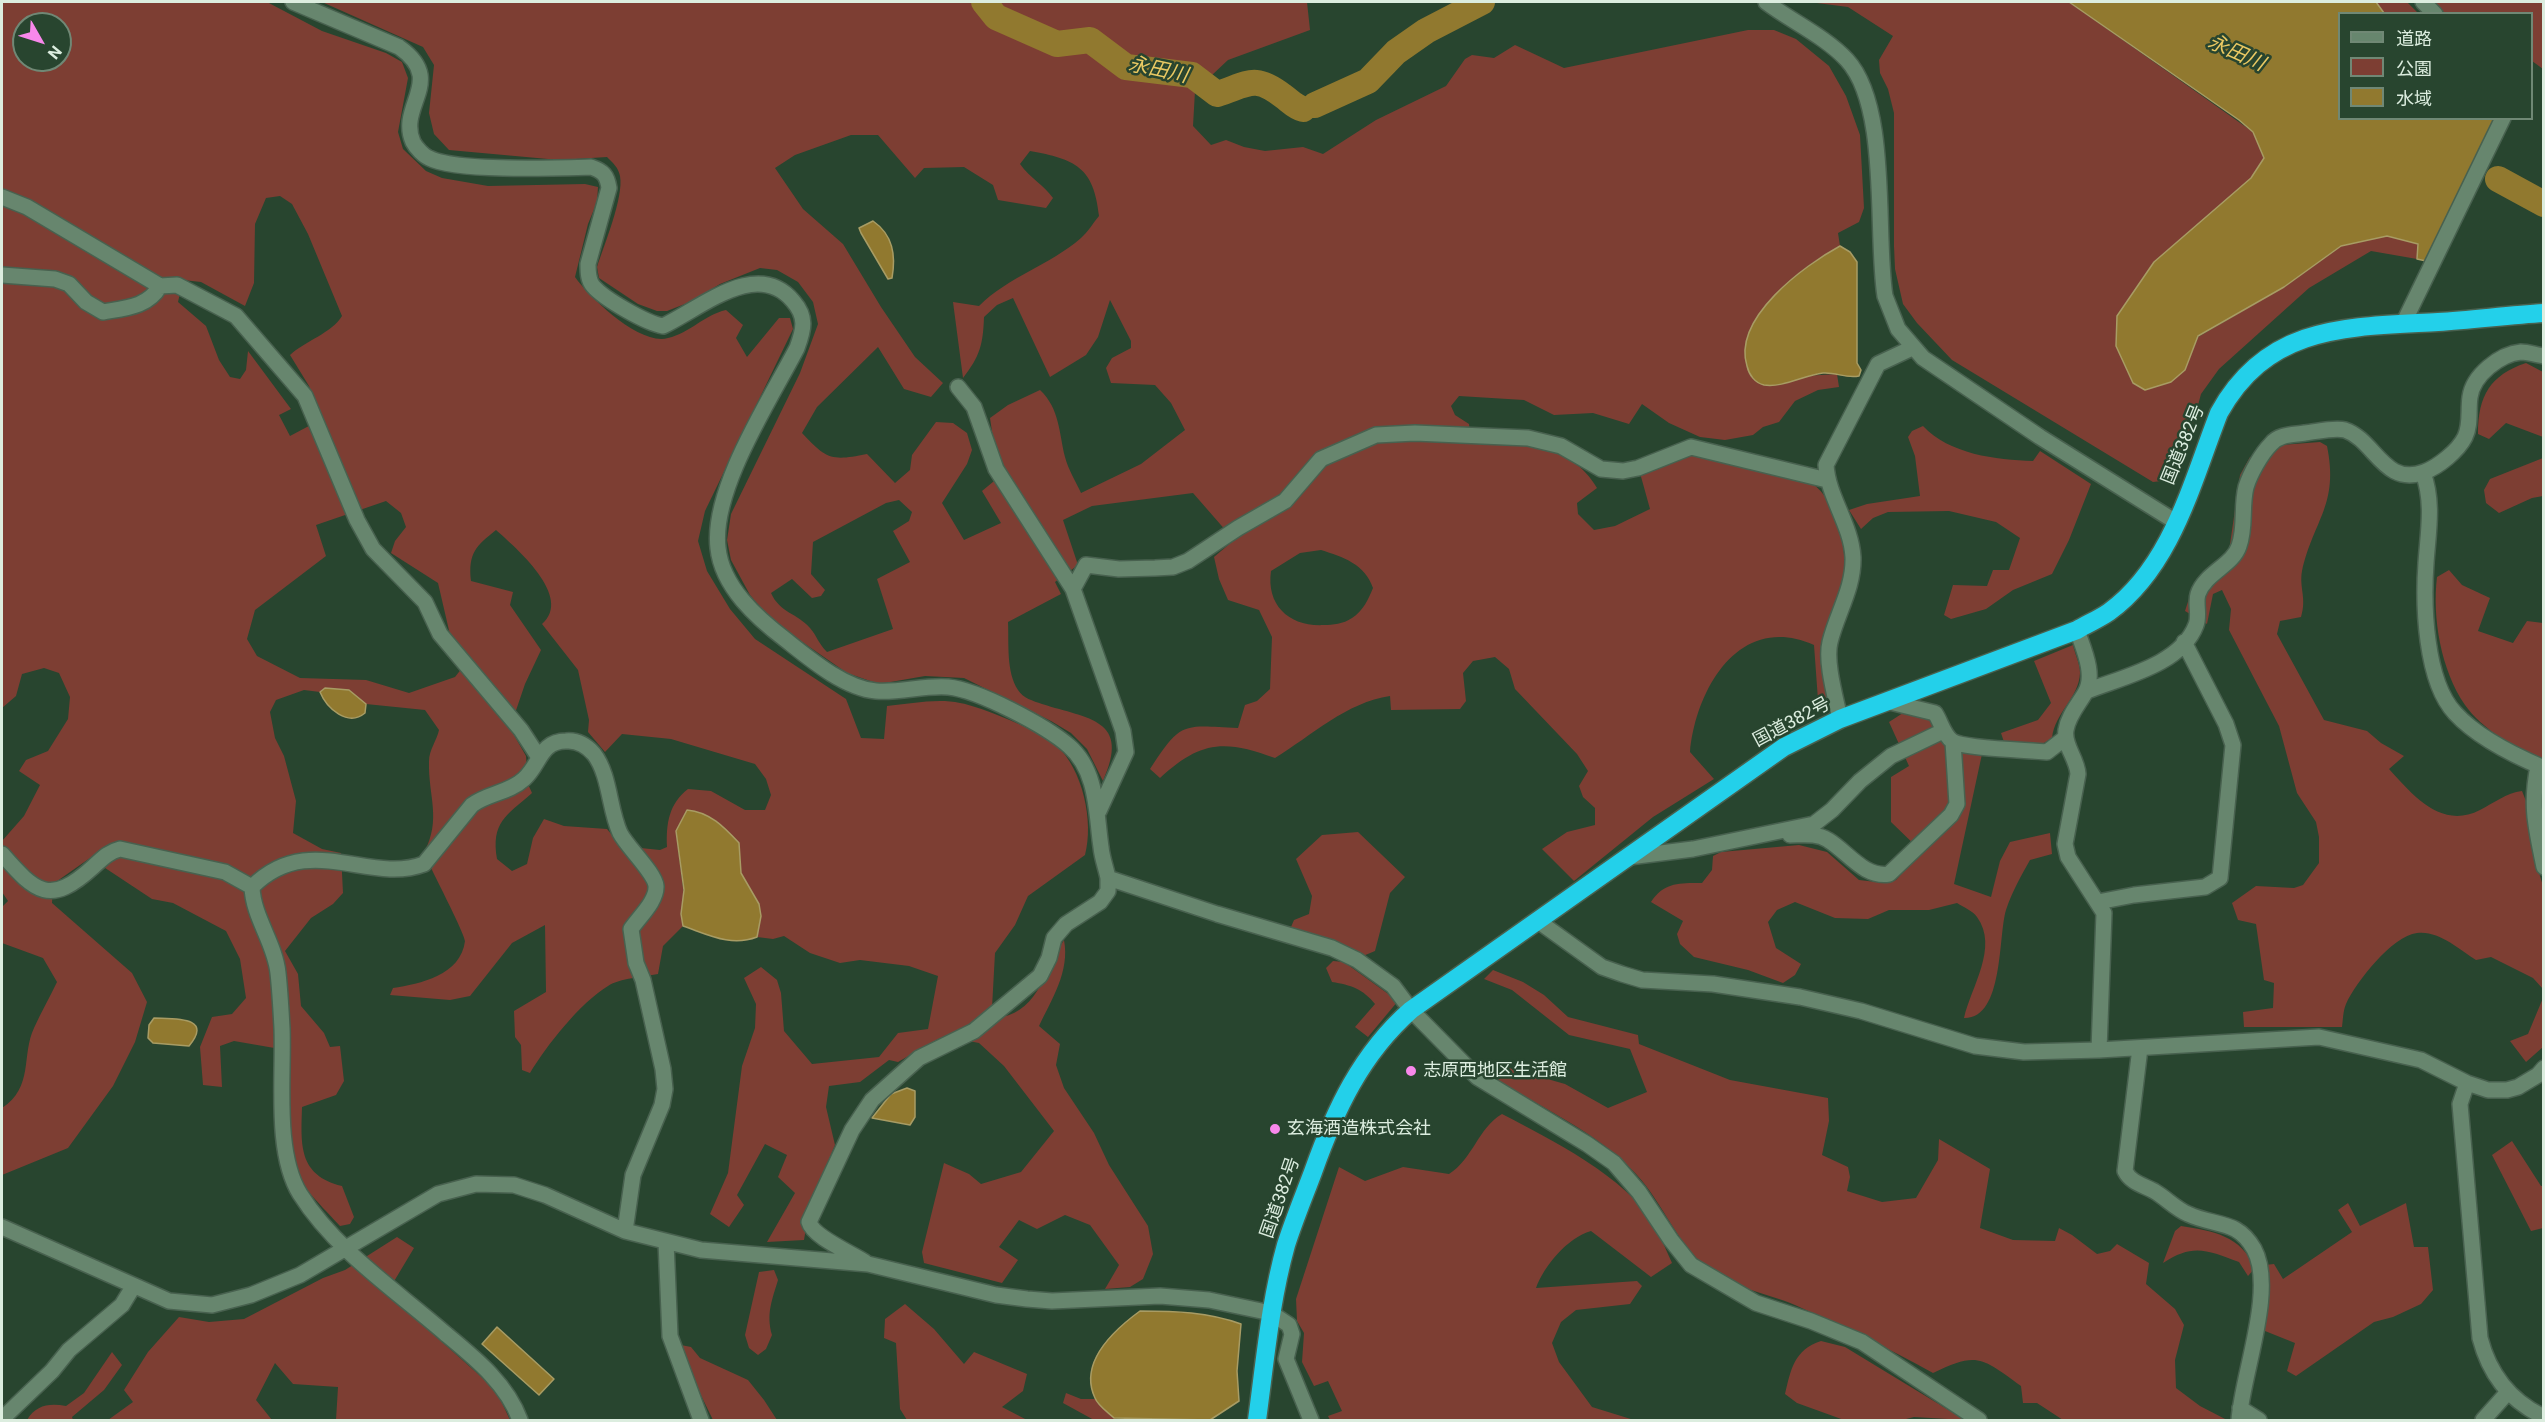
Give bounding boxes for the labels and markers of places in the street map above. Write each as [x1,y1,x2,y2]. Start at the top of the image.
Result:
place label: 志原西地区生活館 [1423,1060,1567,1082]
marker: 志原西地区生活館 [1404,1064,1418,1078]
place label: 玄海酒造株式会社 [1287,1118,1431,1140]
marker: 玄海酒造株式会社 [1268,1122,1282,1136]

